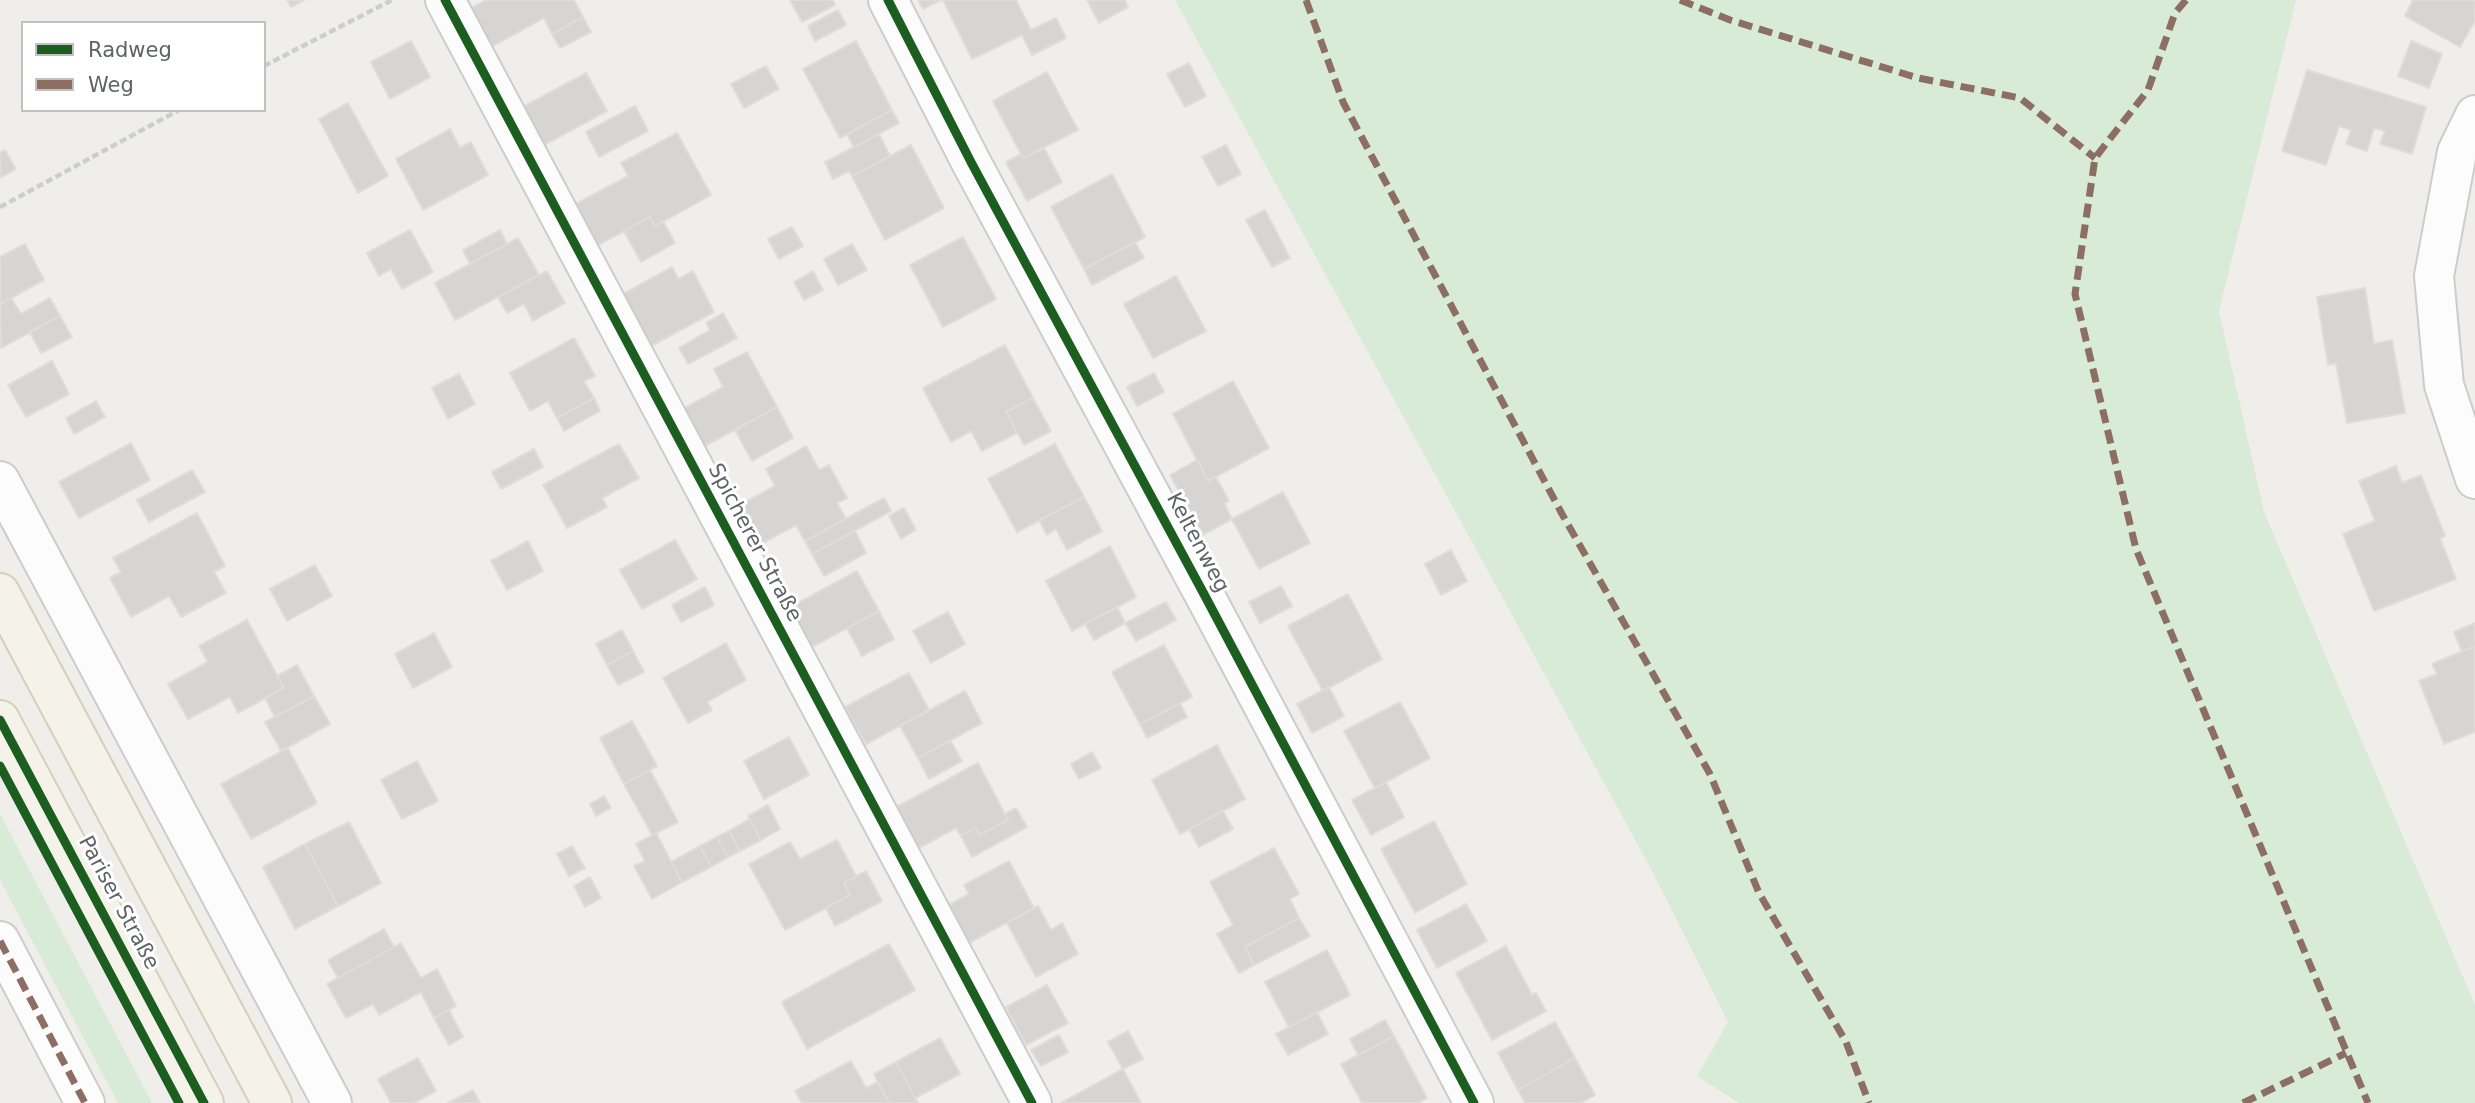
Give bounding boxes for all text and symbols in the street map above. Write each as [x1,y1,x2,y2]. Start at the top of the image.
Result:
legend [21,21,266,112]
text: Radweg [88,38,172,62]
text: Weg [88,73,134,97]
street label: Spicherer Straße [702,459,806,627]
street label: Keltenweg [1160,489,1234,597]
street label: Pariser Straße [72,832,164,974]

